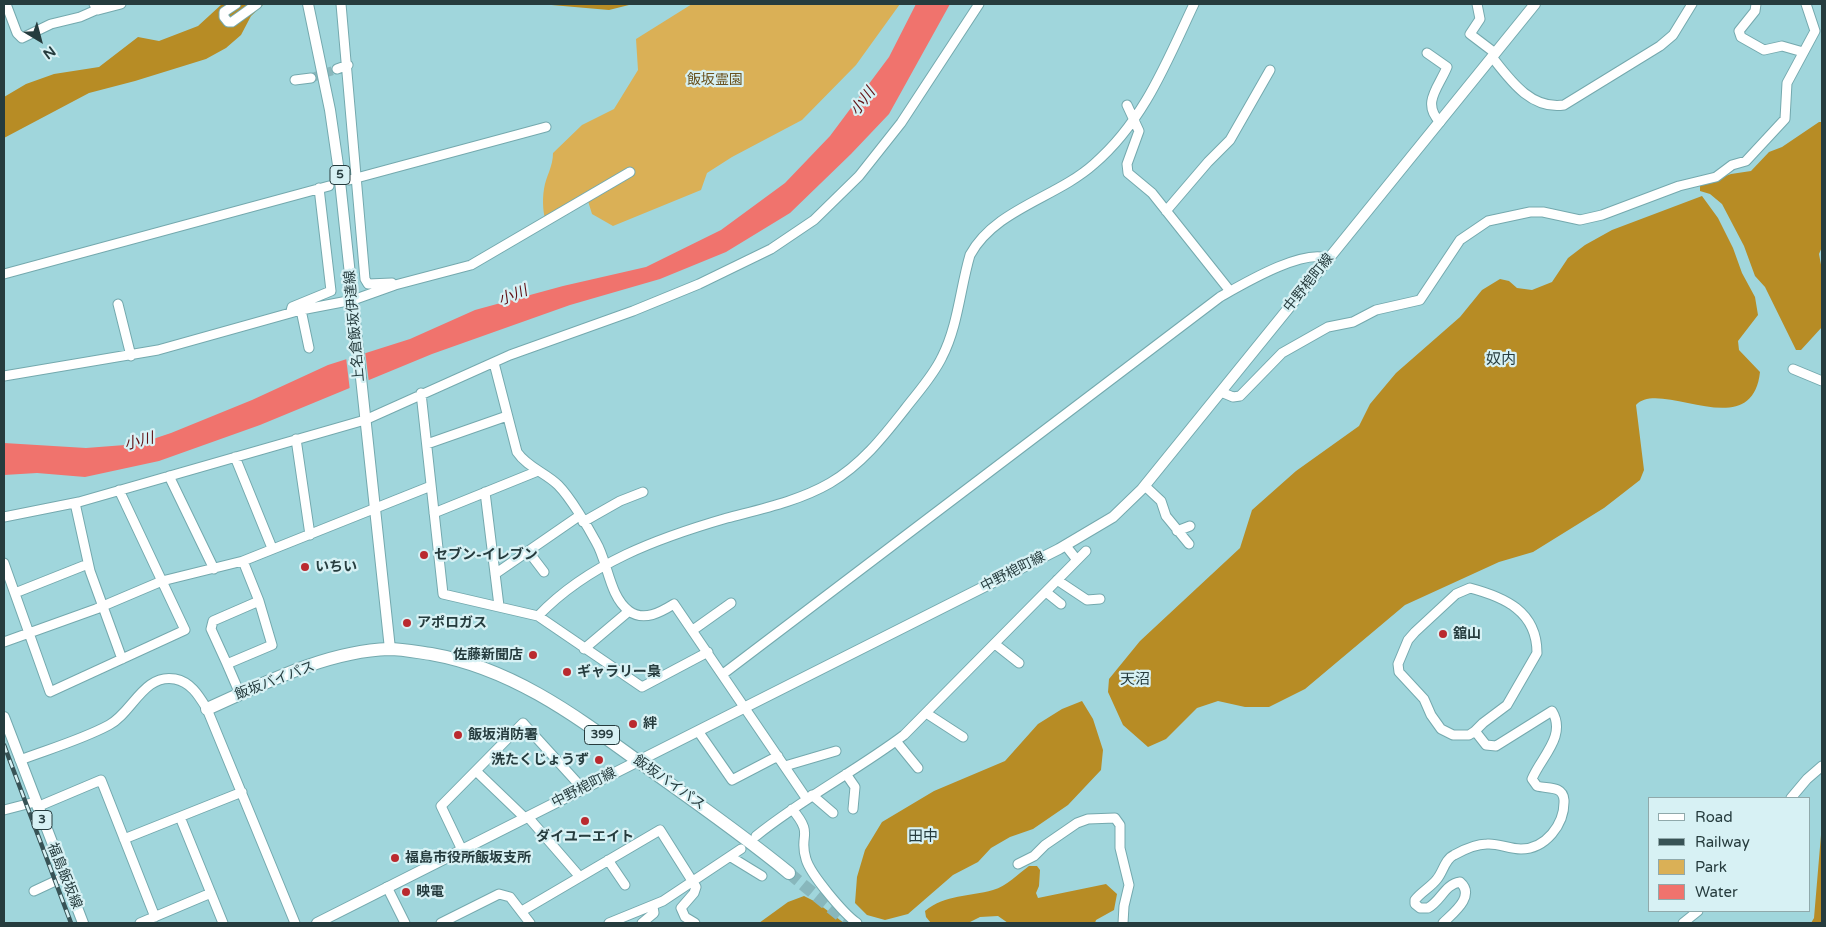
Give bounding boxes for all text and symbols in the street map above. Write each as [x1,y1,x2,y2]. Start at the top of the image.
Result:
north arrow [15,15,65,65]
text: N [40,42,59,63]
park label: 飯坂霊園 [687,72,743,88]
water label: 小川 [847,85,879,119]
road number: 5 [330,166,350,184]
street label: 中野梍町線 [1280,251,1338,315]
street label: 上名倉飯坂伊達線 [342,269,368,383]
water label: 小川 [496,282,530,310]
district label: 奴内 [1486,351,1516,369]
water label: 小川 [122,430,156,454]
place label: セブン-イレブン [434,547,538,563]
marker: セブン-イレブン [418,549,430,561]
street label: 中野梍町線 [978,549,1048,595]
place label: いちい [315,559,357,575]
marker: いちい [299,561,311,573]
place label: アポロガス [417,615,487,631]
marker: アポロガス [401,617,413,629]
place label: 舘山 [1453,626,1481,642]
marker: 舘山 [1437,628,1449,640]
place label: 佐藤新聞店 [453,647,523,663]
marker: 佐藤新聞店 [527,649,539,661]
street label: 飯坂バイパス [233,658,317,704]
place label: ギャラリー梟 [577,664,661,680]
marker: ギャラリー梟 [561,666,573,678]
district label: 天沼 [1120,671,1150,689]
place label: 絆 [643,716,657,732]
marker: 絆 [627,718,639,730]
road number: 399 [584,726,620,744]
place label: 飯坂消防署 [468,727,538,743]
marker: 飯坂消防署 [452,729,464,741]
place label: 洗たくじょうず [491,752,589,768]
street label: 飯坂バイパス [630,752,708,814]
marker: 洗たくじょうず [593,754,605,766]
street label: 中野梍町線 [549,765,619,811]
legend [1648,797,1811,912]
text: Road [1695,808,1733,826]
road number: 3 [32,810,52,830]
marker: ダイユーエイト [579,815,591,827]
district label: 田中 [908,828,938,846]
place label: ダイユーエイト [536,829,634,845]
text: Railway [1695,833,1750,851]
street label: 福島飯坂線 [43,840,85,912]
place label: 福島市役所飯坂支所 [405,850,531,866]
marker: 福島市役所飯坂支所 [389,852,401,864]
text: Park [1695,858,1727,876]
text: Water [1695,883,1738,901]
place label: 映電 [416,884,444,900]
marker: 映電 [400,886,412,898]

